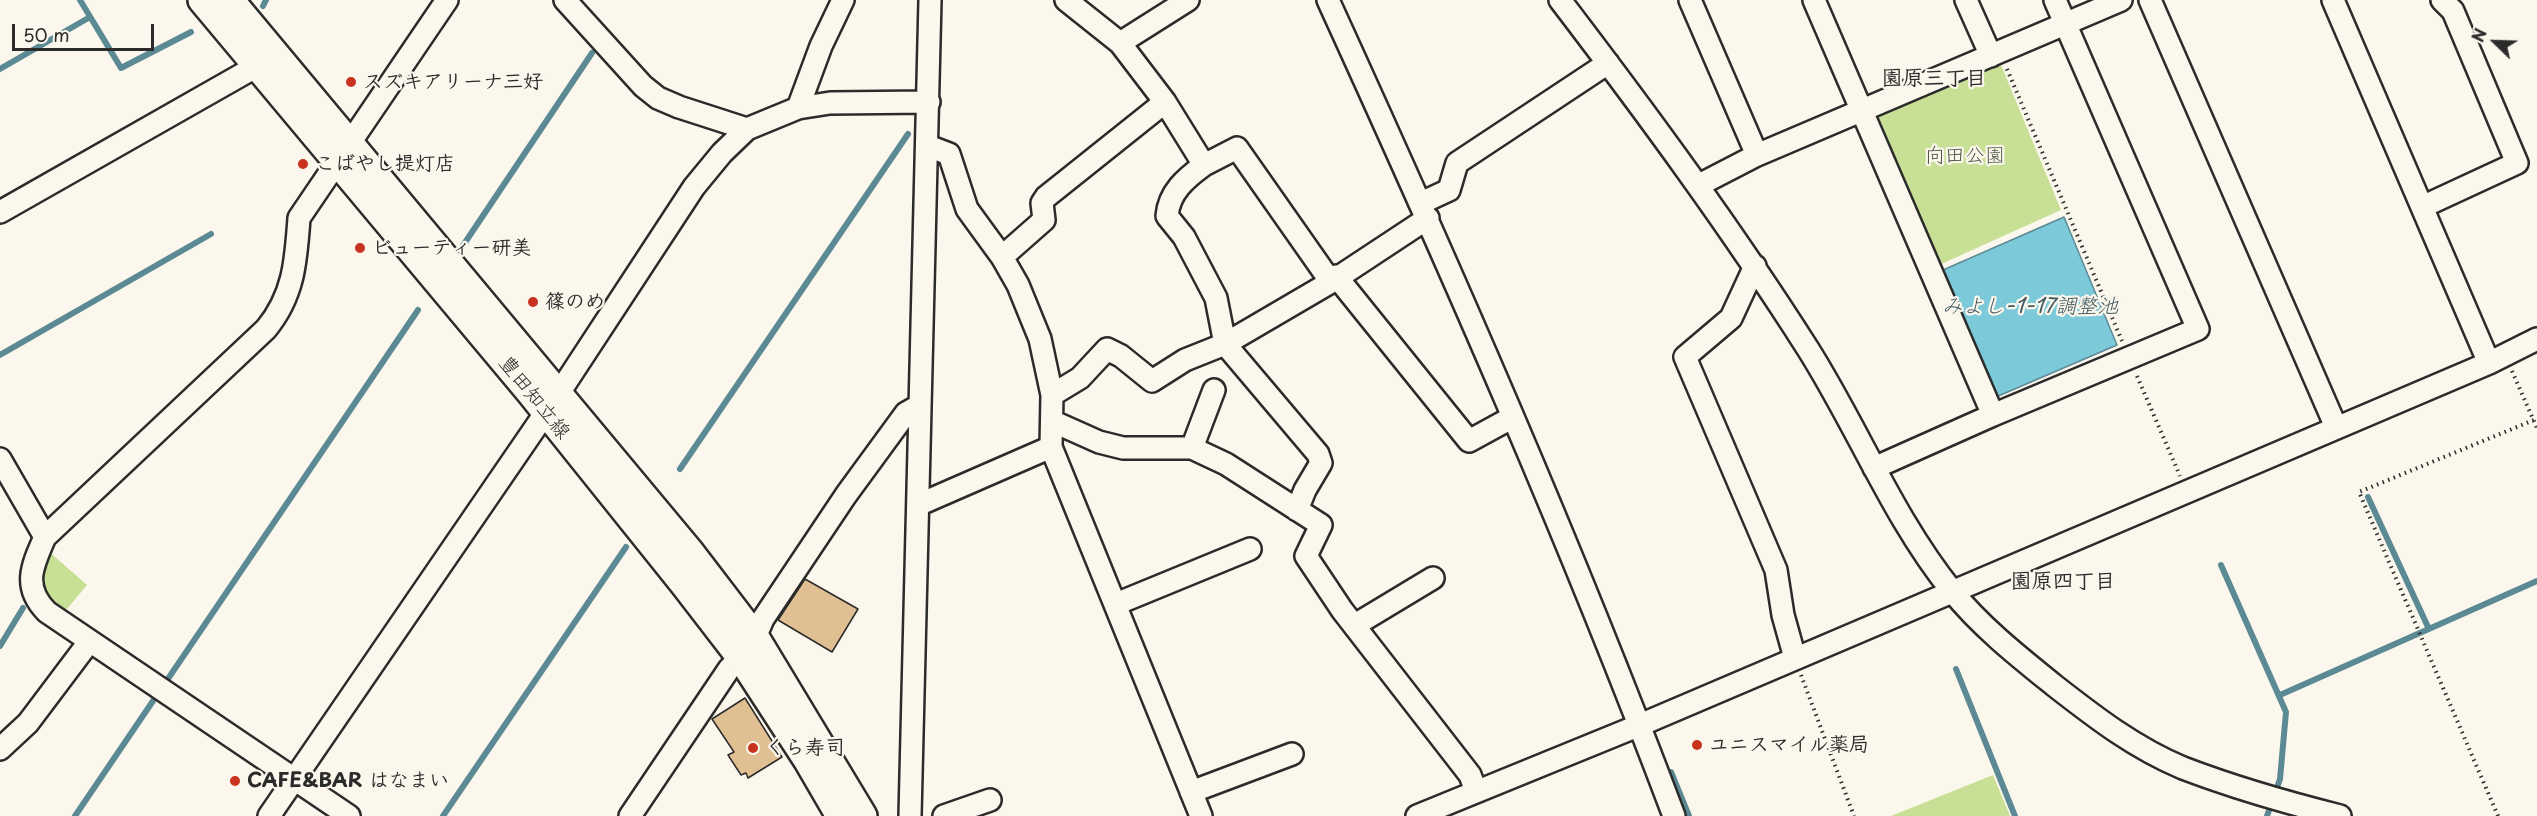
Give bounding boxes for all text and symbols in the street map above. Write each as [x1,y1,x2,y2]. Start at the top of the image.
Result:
scale bar [15,12,158,50]
north arrow [2465,12,2525,72]
text: 50 m [23,21,70,48]
text: N [2465,24,2492,45]
district label: 園原三丁目 [1882,66,1986,92]
place label: スズキアリーナ三好 [363,70,543,94]
marker: スズキアリーナ三好 [344,75,358,89]
park label: 向田公園 [1925,144,2005,168]
place label: こばやし提灯店 [315,152,455,176]
marker: こばやし提灯店 [296,157,310,171]
place label: ビューティー研美 [372,236,532,260]
marker: ビューティー研美 [353,241,367,255]
place label: 篠のめ [545,290,605,314]
water label: みよし-1-17調整池 [1942,294,2118,320]
marker: 篠のめ [526,295,540,309]
street label: 豊田知立線 [493,352,575,444]
district label: 園原四丁目 [2011,569,2115,595]
place label: ユニスマイル薬局 [1709,733,1869,757]
place label: くら寿司 [765,736,845,760]
marker: ユニスマイル薬局 [1690,738,1704,752]
marker: くら寿司 [746,741,760,755]
place label: CAFE&BAR はなまい [247,769,449,793]
marker: CAFE&BAR はなまい [228,774,242,788]

